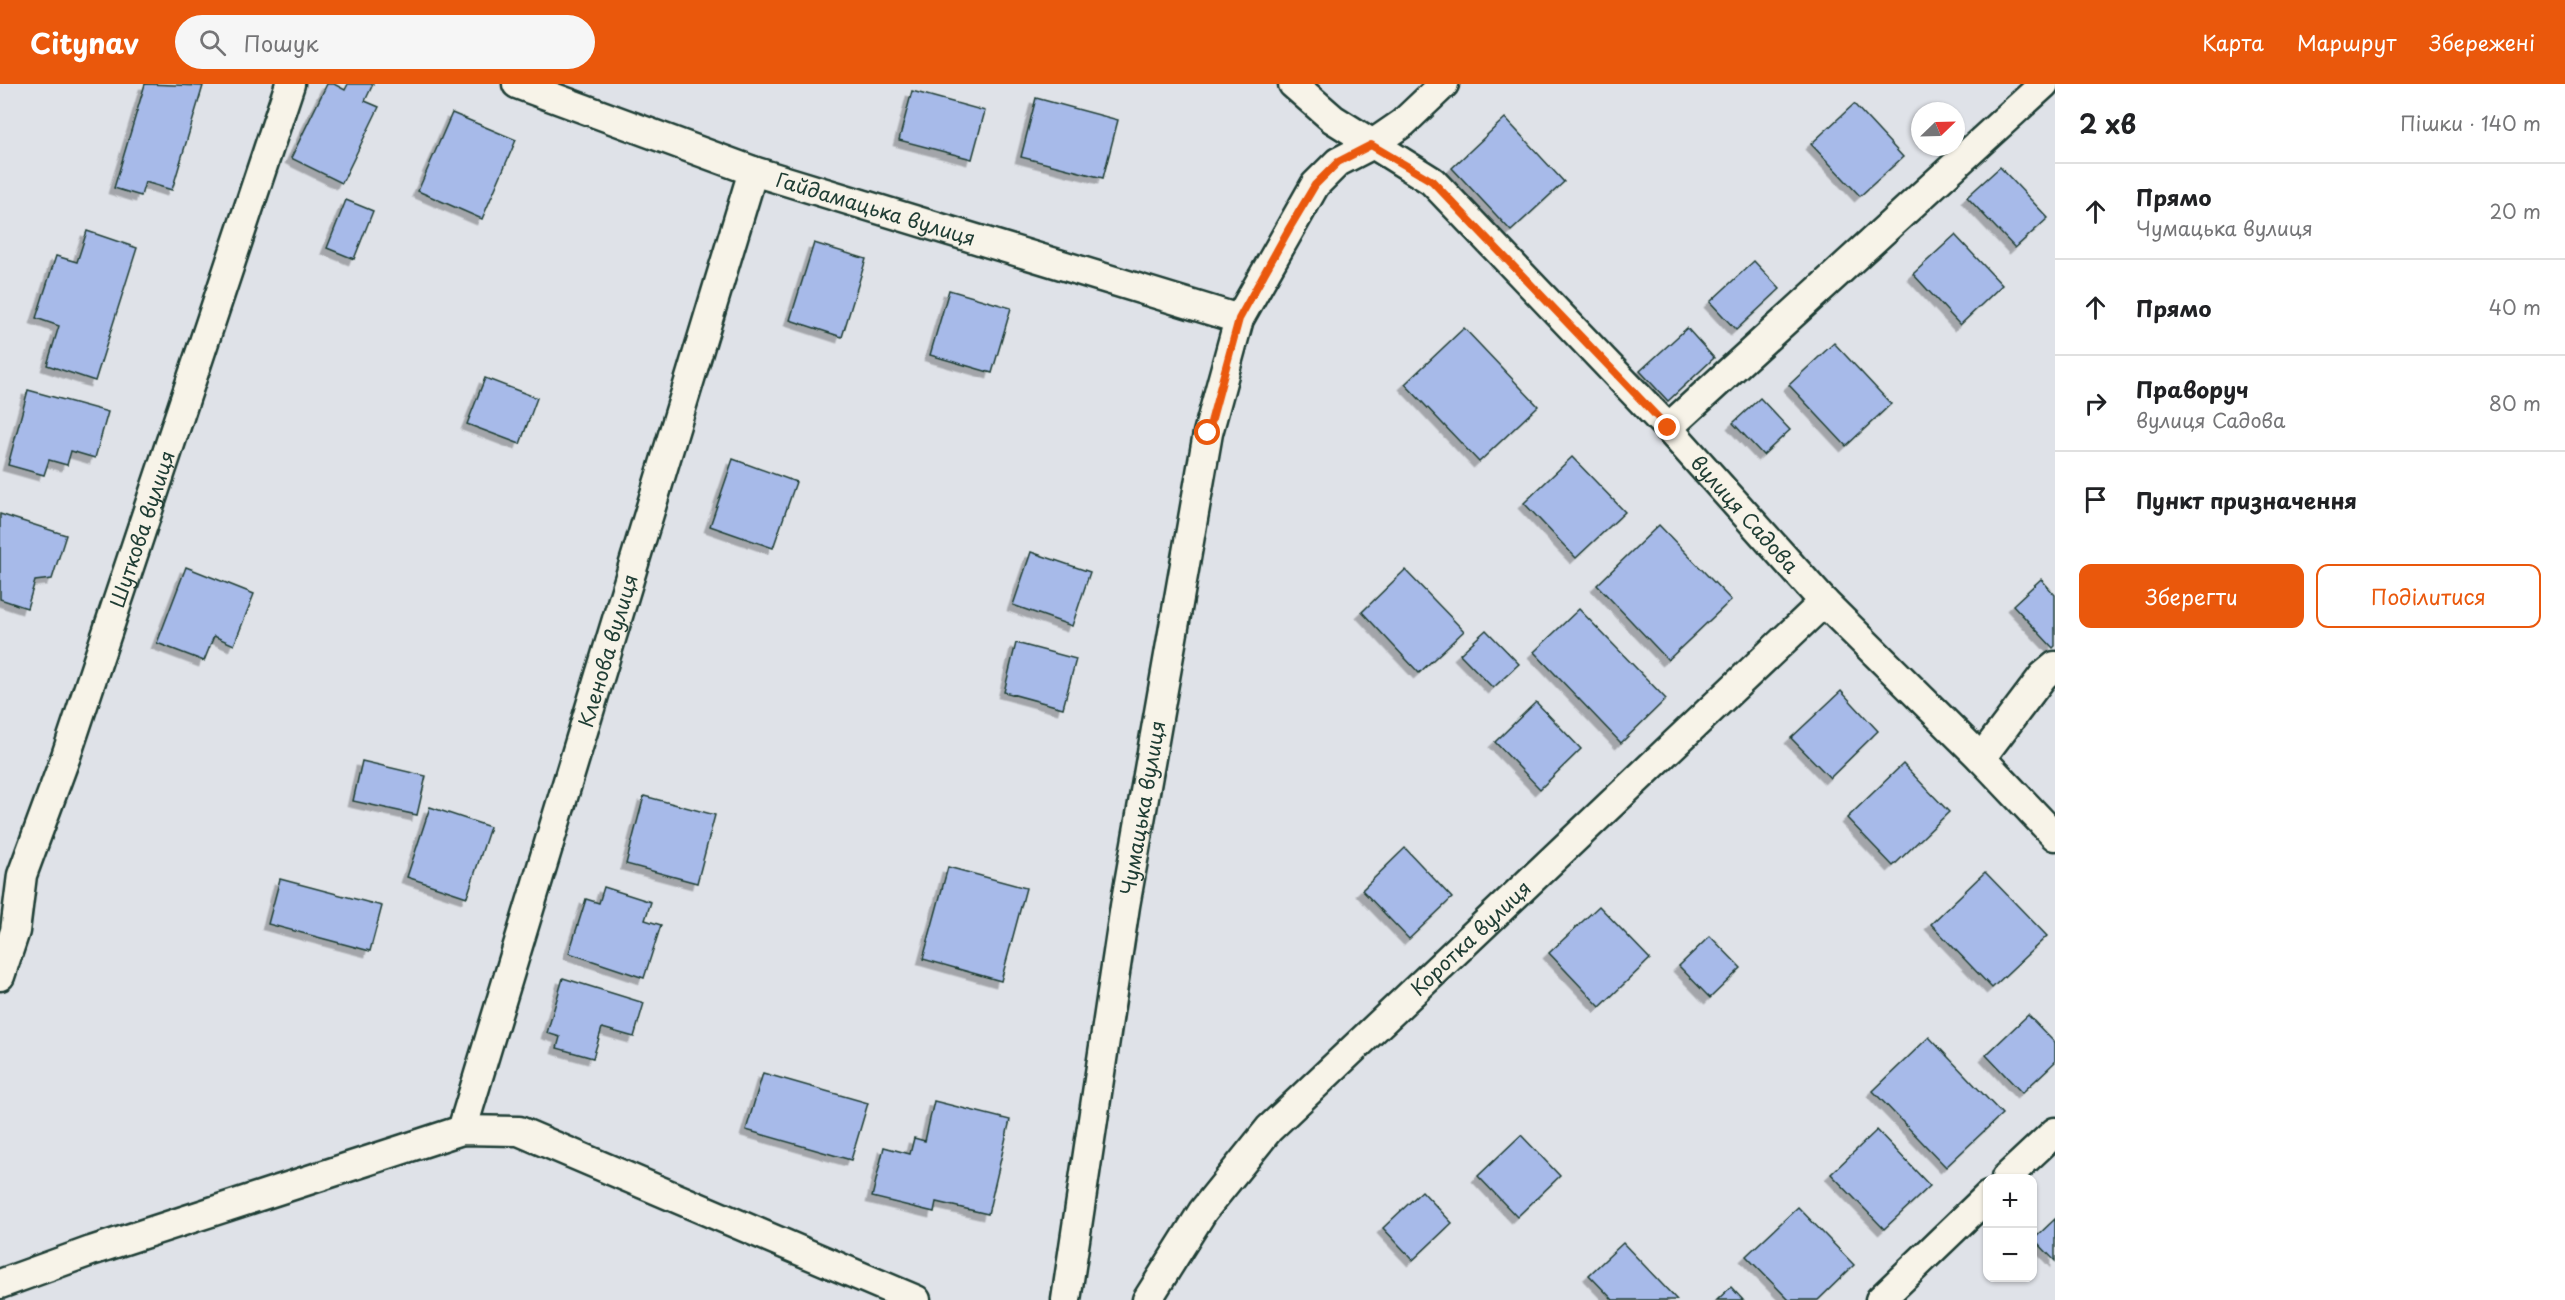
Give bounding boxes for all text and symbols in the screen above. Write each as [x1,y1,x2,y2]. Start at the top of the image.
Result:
search box [175,15,595,69]
text: Citynav [30,21,139,64]
icon: search [196,26,229,59]
text: Пошук [244,26,319,59]
text: Карта [2202,26,2264,58]
text: Маршрут [2297,26,2396,58]
text: Збережені [2429,26,2535,58]
north arrow [1911,102,1965,156]
text: 2 хв [2079,104,2136,143]
text: Пішки · 140 m [2400,108,2541,138]
street label: Гайдамацька вулиця [772,164,979,253]
text: Прямо [2136,180,2211,213]
icon: ahead [2079,195,2112,228]
text: 20 m [2489,196,2541,226]
text: Чумацька вулиця [2136,213,2313,243]
icon: ahead [2079,291,2112,324]
text: Прямо [2136,291,2211,324]
text: 40 m [2489,292,2541,322]
text: Праворуч [2136,372,2249,405]
icon: right [2079,387,2112,420]
text: 80 m [2489,388,2541,418]
text: вулиця Садова [2136,405,2285,435]
route end [1654,414,1680,440]
route start [1194,419,1220,445]
street label: Шуткова вулиця [102,447,182,611]
street label: вулиця Садова [1684,448,1807,580]
icon: arrive [2079,483,2112,516]
text: Пункт призначення [2136,483,2357,516]
button: Зберегти [2079,564,2304,628]
button: Поділитися [2316,564,2541,628]
street label: Кленова вулиця [570,570,645,731]
street label: Чумацька вулиця [1112,718,1172,898]
street label: Коротка вулиця [1403,873,1537,1003]
map controls [1983,1174,2037,1282]
button: + [1983,1174,2037,1228]
button: − [1983,1228,2037,1282]

